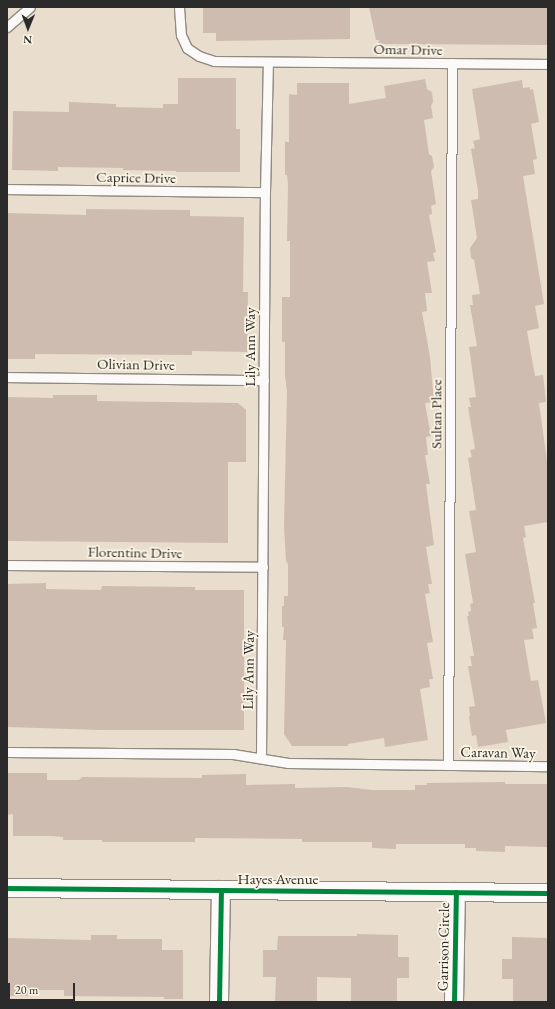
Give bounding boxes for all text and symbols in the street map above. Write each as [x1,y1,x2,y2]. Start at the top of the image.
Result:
north arrow [8,8,48,48]
text: N [23,33,32,47]
street label: Omar Drive [373,39,443,59]
street label: Caprice Drive [96,167,176,187]
street label: Lily Ann Way [241,307,259,387]
street label: Olivian Drive [97,354,175,374]
street label: Sultan Place [427,379,445,449]
street label: Florentine Drive [88,542,182,562]
street label: Lily Ann Way [238,630,258,710]
street label: Caravan Way [460,742,536,762]
street label: Hayes Avenue [238,870,318,888]
street label: Garrison Circle [433,903,453,991]
scale bar [10,975,77,1001]
text: 20 m [15,982,38,998]

